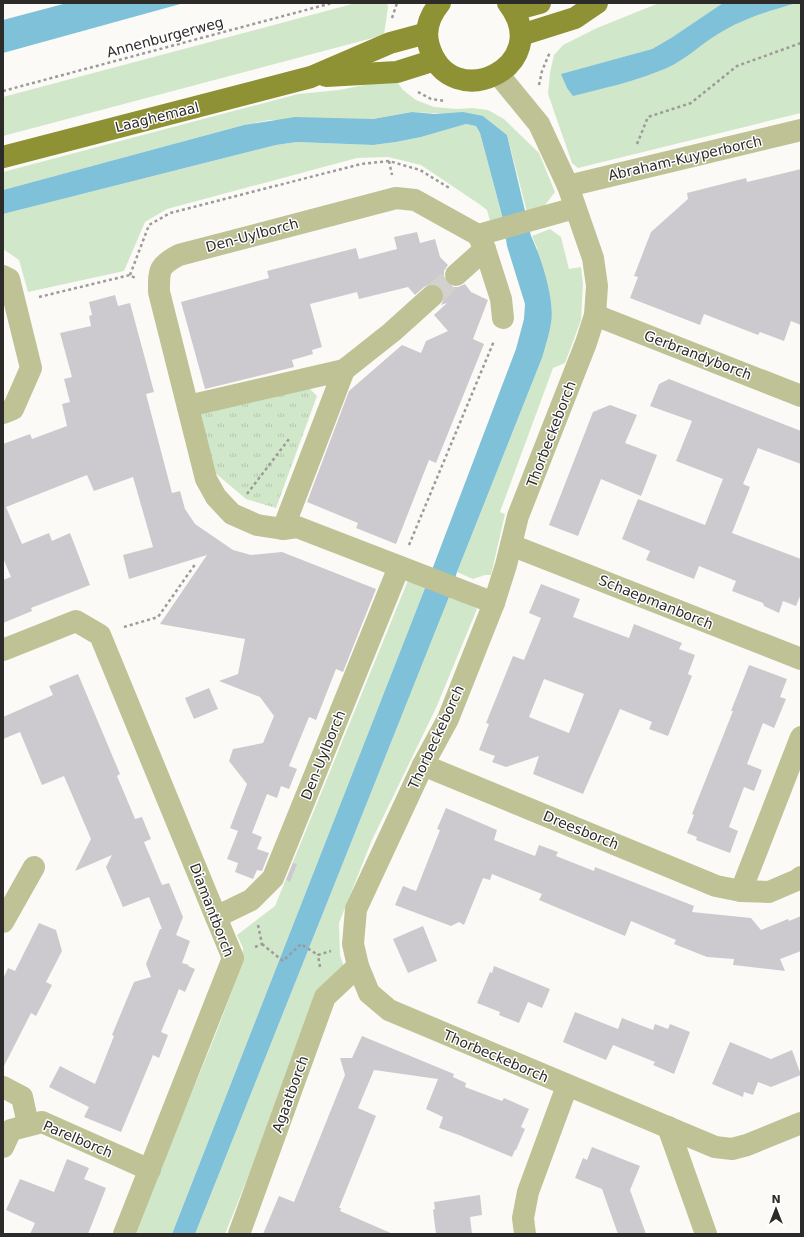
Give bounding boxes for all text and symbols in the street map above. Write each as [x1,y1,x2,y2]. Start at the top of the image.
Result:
street label: Annenburgerweg [105,14,225,60]
street label: Laaghemaal [113,99,201,135]
street label: Abraham-Kuyperborch [607,133,763,183]
street label: Den-Uylborch [204,215,300,255]
street label: Gerbrandyborch [642,327,754,383]
street label: Thorbeckeborch [523,379,579,490]
street label: Schaepmanborch [596,572,716,632]
street label: Thorbeckeborch [405,683,467,792]
street label: Den-Uylborch [298,708,348,802]
street label: Dreesborch [541,808,621,852]
street label: Diamantborch [187,861,237,959]
street label: Thorbeckeborch [440,1026,551,1085]
street label: Agaatborch [269,1053,311,1135]
street label: Parelborch [41,1117,115,1161]
north arrow [756,1189,796,1229]
text: N [771,1193,781,1206]

